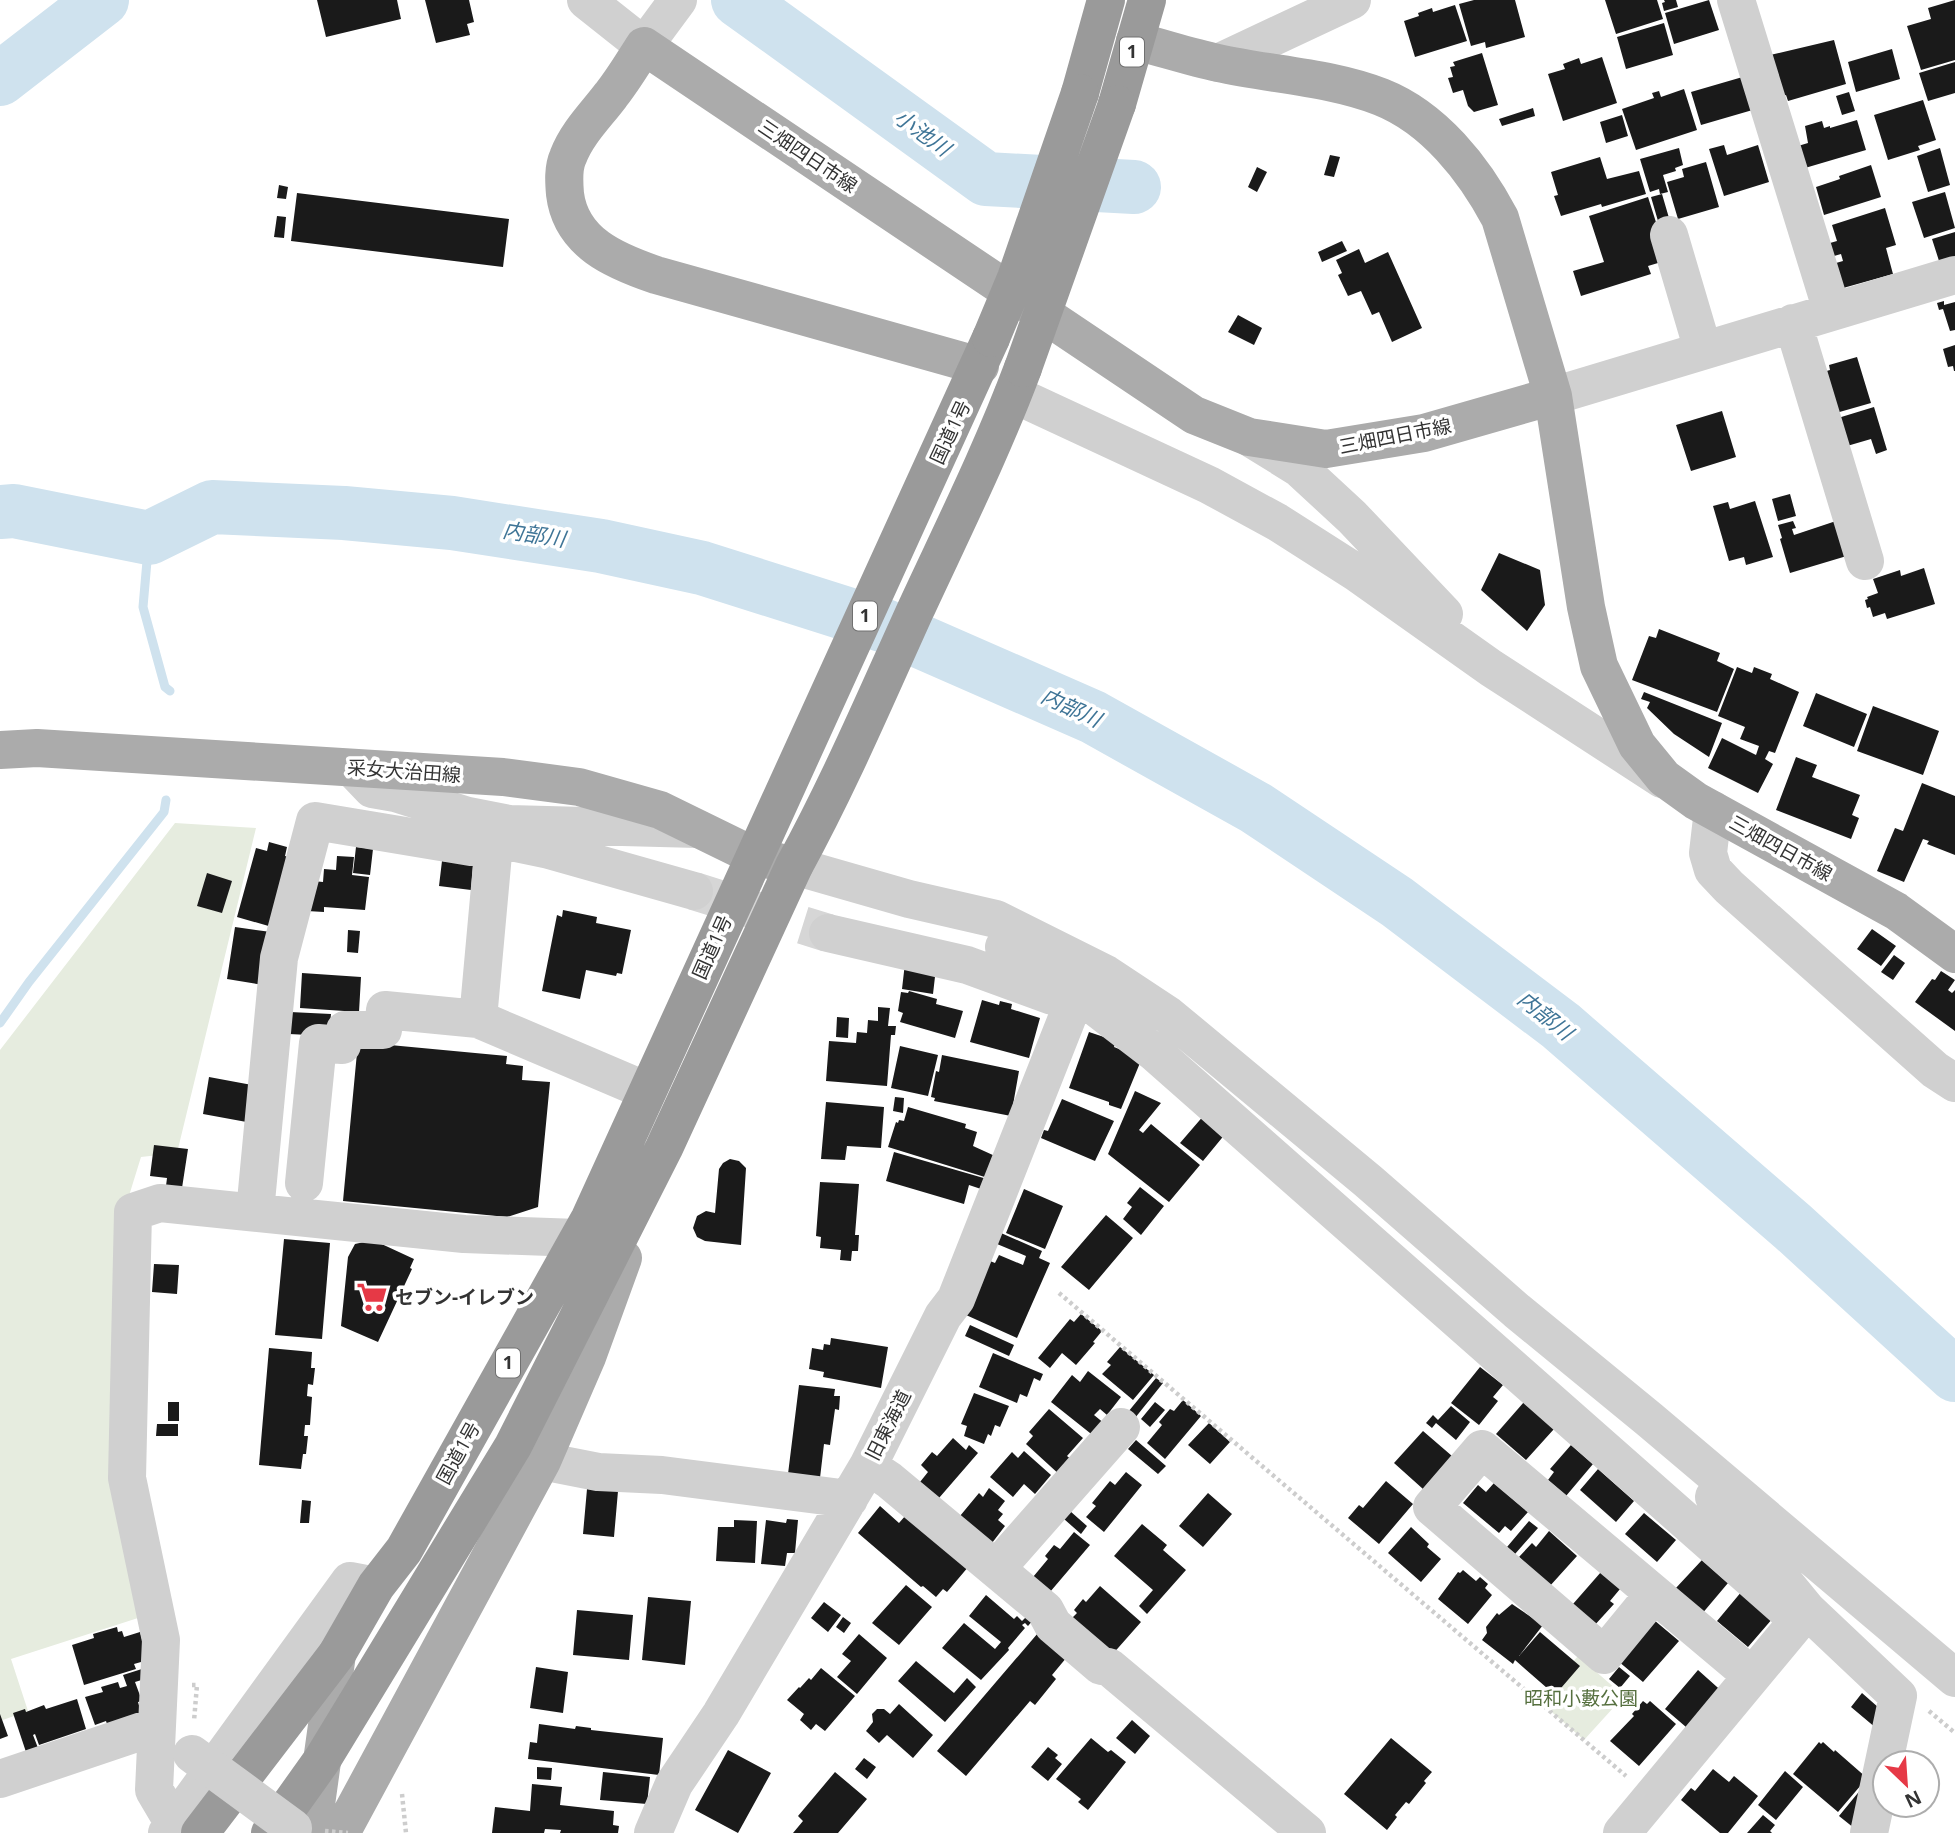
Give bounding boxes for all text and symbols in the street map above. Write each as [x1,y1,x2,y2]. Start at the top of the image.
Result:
road number: 1 [1120,38,1144,66]
water label: 小池川 [889,102,958,163]
street label: 三畑四日市線 [753,113,863,199]
street label: 国道1号 [924,396,976,468]
street label: 三畑四日市線 [1337,412,1453,460]
water label: 内部川 [501,515,569,553]
road number: 1 [853,602,877,630]
water label: 内部川 [1037,681,1108,734]
street label: 采女大治田線 [346,754,462,788]
street label: 三畑四日市線 [1725,809,1837,887]
street label: 国道1号 [686,911,738,983]
water label: 内部川 [1512,985,1580,1047]
supermarket icon: セブン-イレブン [355,1280,389,1314]
place label: セブン-イレブン [395,1284,534,1310]
road number: 1 [496,1348,520,1378]
street label: 旧東海道 [859,1385,917,1465]
street label: 国道1号 [430,1417,486,1489]
park label: 昭和小藪公園 [1524,1685,1638,1711]
north arrow [1871,1749,1941,1819]
text: N [1901,1784,1926,1814]

